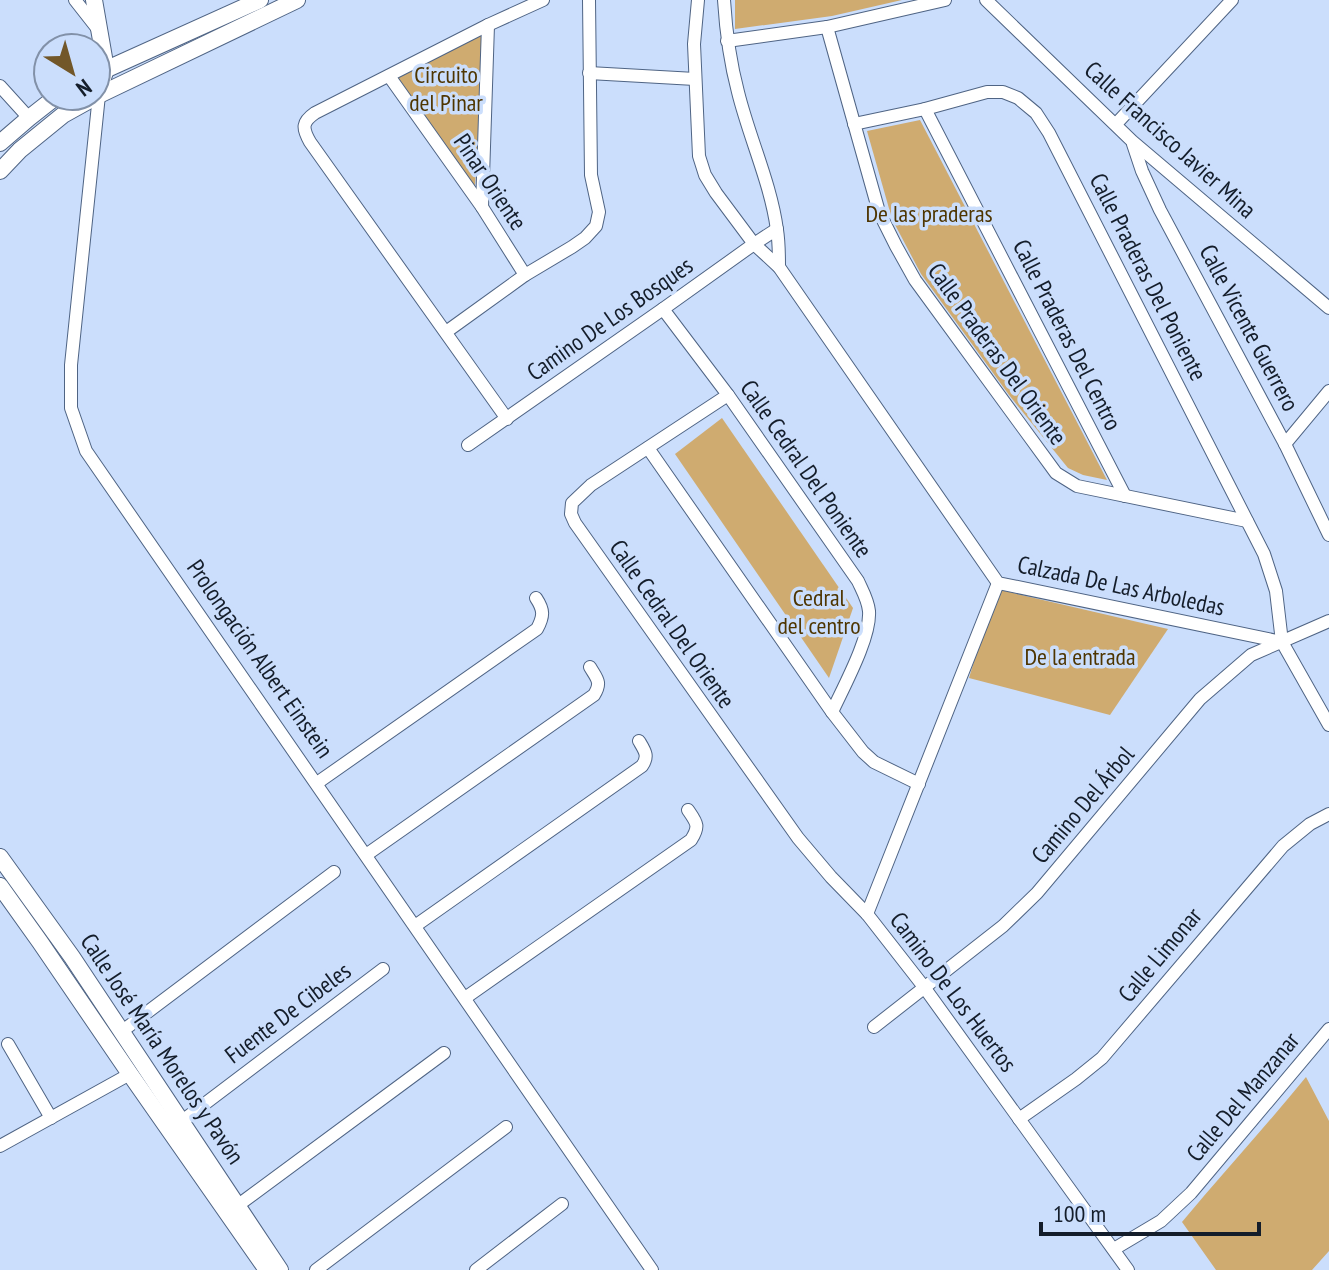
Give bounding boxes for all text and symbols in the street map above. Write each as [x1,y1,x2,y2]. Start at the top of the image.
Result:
north arrow [32,32,112,112]
street label: Calle Francisco Javier Mina [1078,54,1263,225]
park label: Circuito del Pinar [409,59,483,118]
text: N [71,73,97,103]
street label: Pinar Oriente [447,128,534,236]
street label: Calle Praderas Del Poniente [1083,168,1214,386]
park label: De las praderas [865,198,993,229]
street label: Calle Praderas Del Centro [1006,234,1129,435]
street label: Calle Vicente Guerrero [1192,239,1306,416]
street label: Camino De Los Bosques [521,250,699,387]
street label: Calle Praderas Del Oriente [921,257,1074,451]
street label: Calle Cedral Del Poniente [733,374,879,564]
street label: Calle Cedral Del Oriente [603,533,742,714]
street label: Calzada De Las Arboledas [1015,548,1227,623]
street label: Prolongación Albert Einstein [180,554,341,764]
park label: Cedral del centro [777,582,861,641]
park label: De la entrada [1024,641,1136,672]
street label: Camino Del Árbol [1024,739,1141,870]
street label: Calle Limonar [1111,901,1209,1008]
street label: Camino De Los Huertos [883,906,1024,1078]
street label: Calle José María Morelos y Pavón [74,927,251,1170]
street label: Fuente De Cibeles [218,955,357,1070]
street label: Calle Del Manzanar [1179,1025,1306,1168]
scale bar [1041,1186,1259,1236]
text: 100 m [1053,1198,1106,1229]

